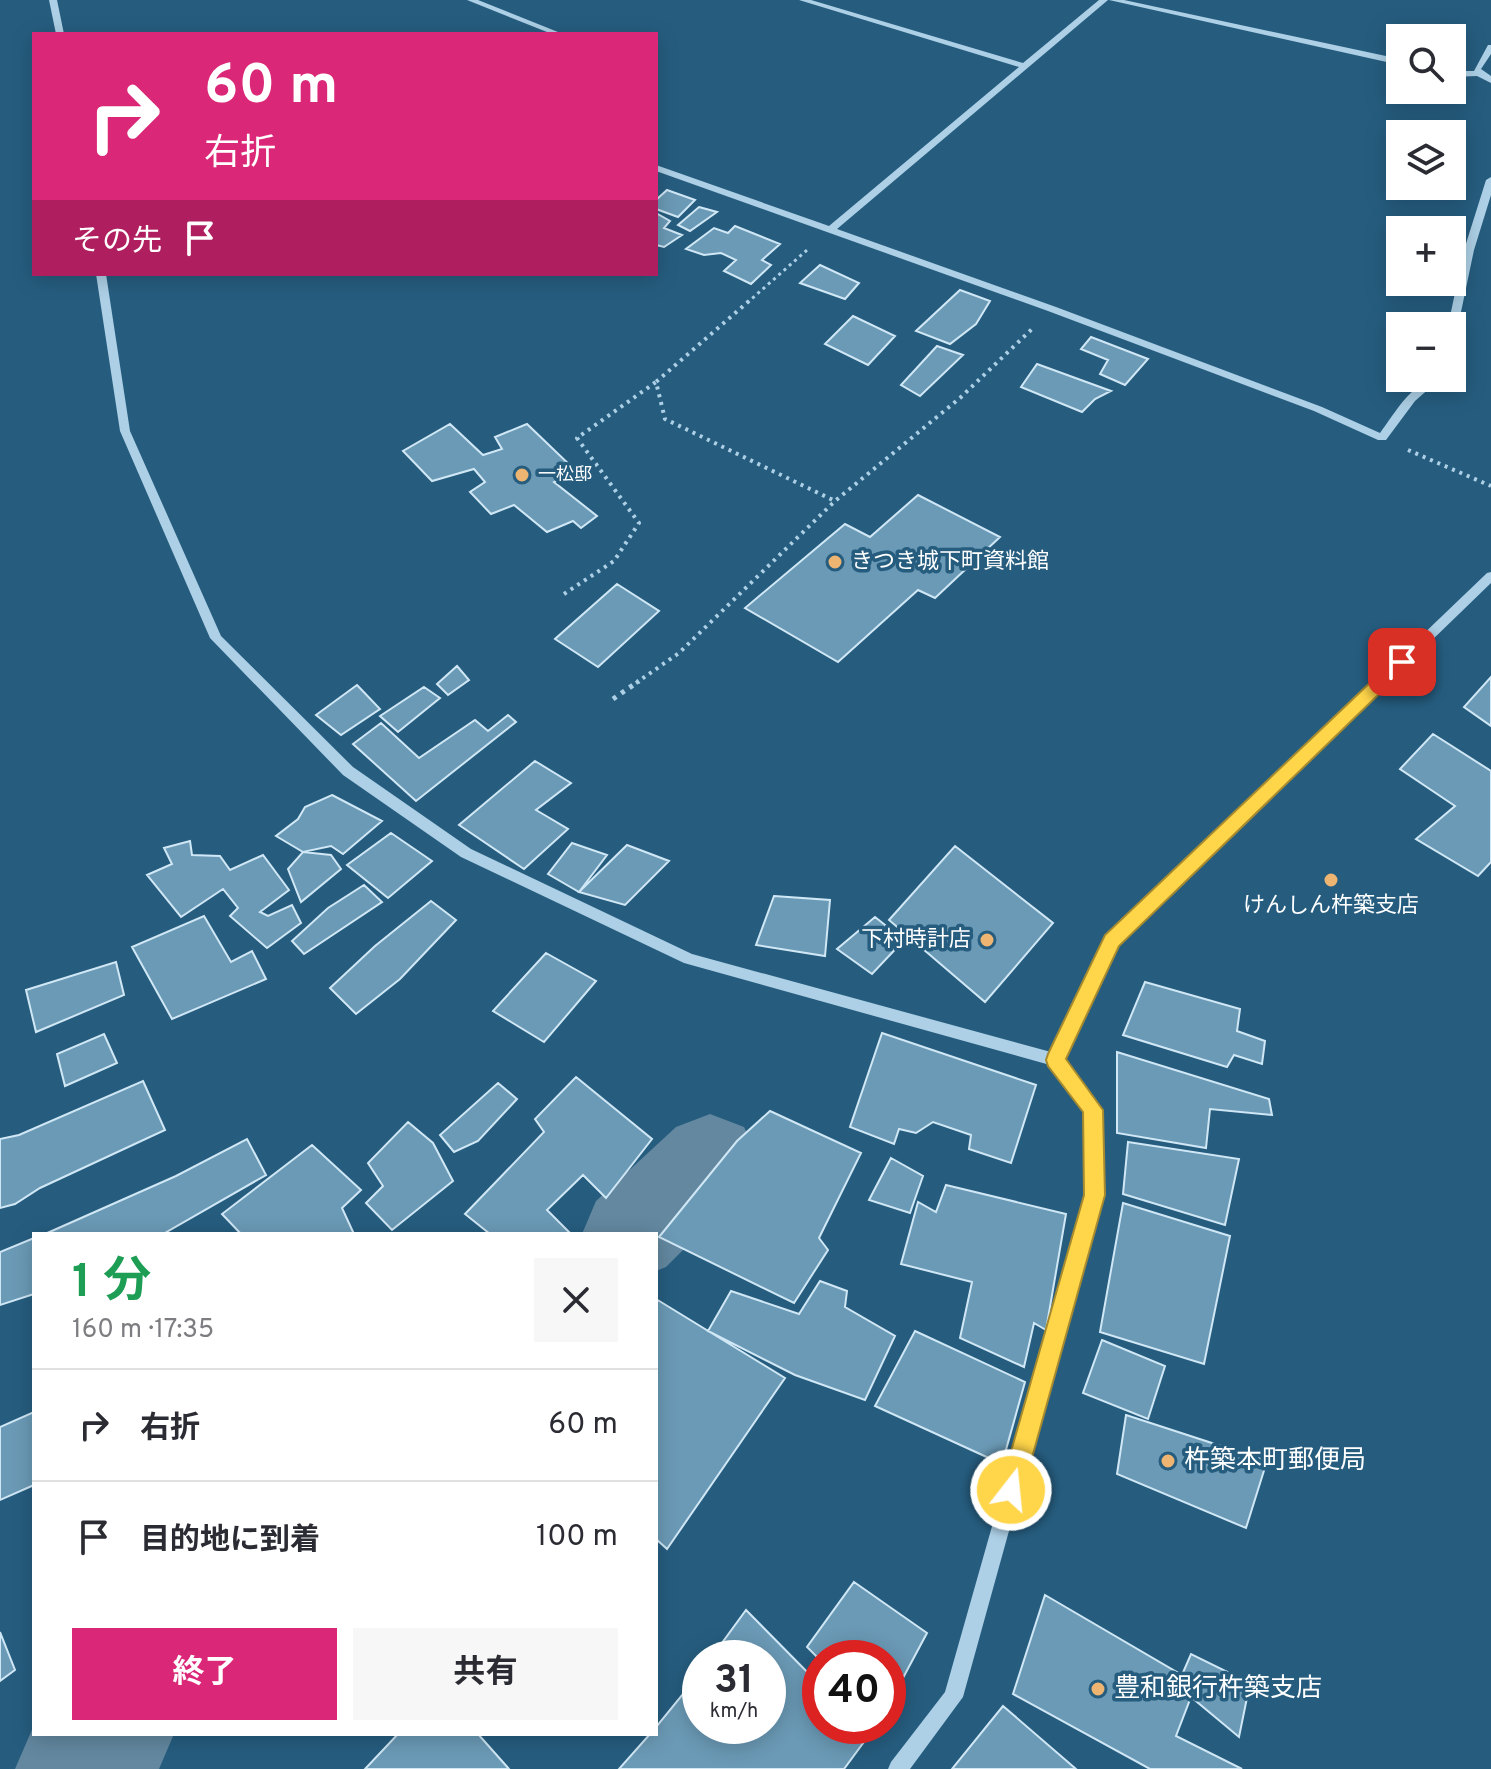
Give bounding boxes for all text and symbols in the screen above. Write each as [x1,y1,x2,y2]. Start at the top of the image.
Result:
map controls [1386,24,1466,392]
button: search [1386,24,1466,104]
text: 60 m [204,53,338,123]
icon: right [72,64,176,168]
button: layers [1386,120,1466,200]
text: 右折 [204,132,276,178]
icon: arrive [178,216,222,260]
button: + [1386,216,1466,296]
text: その先 [72,224,162,261]
button: − [1386,312,1466,392]
place label: 一松邸 [538,464,592,487]
marker: 一松邸 [513,466,531,484]
place label: きつき城下町資料館 [851,549,1049,576]
marker: きつき城下町資料館 [826,553,844,571]
pin [1368,628,1436,696]
icon: arrive [1380,640,1424,684]
marker: けんしん杵築支店 [1322,871,1340,889]
place label: けんしん杵築支店 [1243,893,1419,920]
place label: 下村時計店 [861,927,971,954]
marker: 下村時計店 [978,931,996,949]
text: 1 分 [72,1254,151,1314]
button: close [534,1258,618,1342]
text: 160 m · 17:35 [72,1314,214,1347]
icon: right [72,1403,116,1447]
text: 60 m [548,1407,618,1444]
text: 右折 [140,1411,200,1448]
place label: 杵築本町郵便局 [1184,1445,1366,1478]
position arrow [969,1448,1053,1532]
marker: 杵築本町郵便局 [1159,1452,1177,1470]
icon: arrive [72,1515,116,1559]
text: 100 m [536,1519,618,1556]
text: 目的地に到着 [140,1523,320,1560]
button: 終了 [72,1628,337,1720]
button: 共有 [353,1628,618,1720]
speed limit sign: 40 [802,1640,906,1744]
text: 31 [714,1657,754,1707]
place label: 豊和銀行杵築支店 [1114,1673,1322,1706]
marker: 豊和銀行杵築支店 [1089,1680,1107,1698]
text: km/h [710,1699,758,1725]

